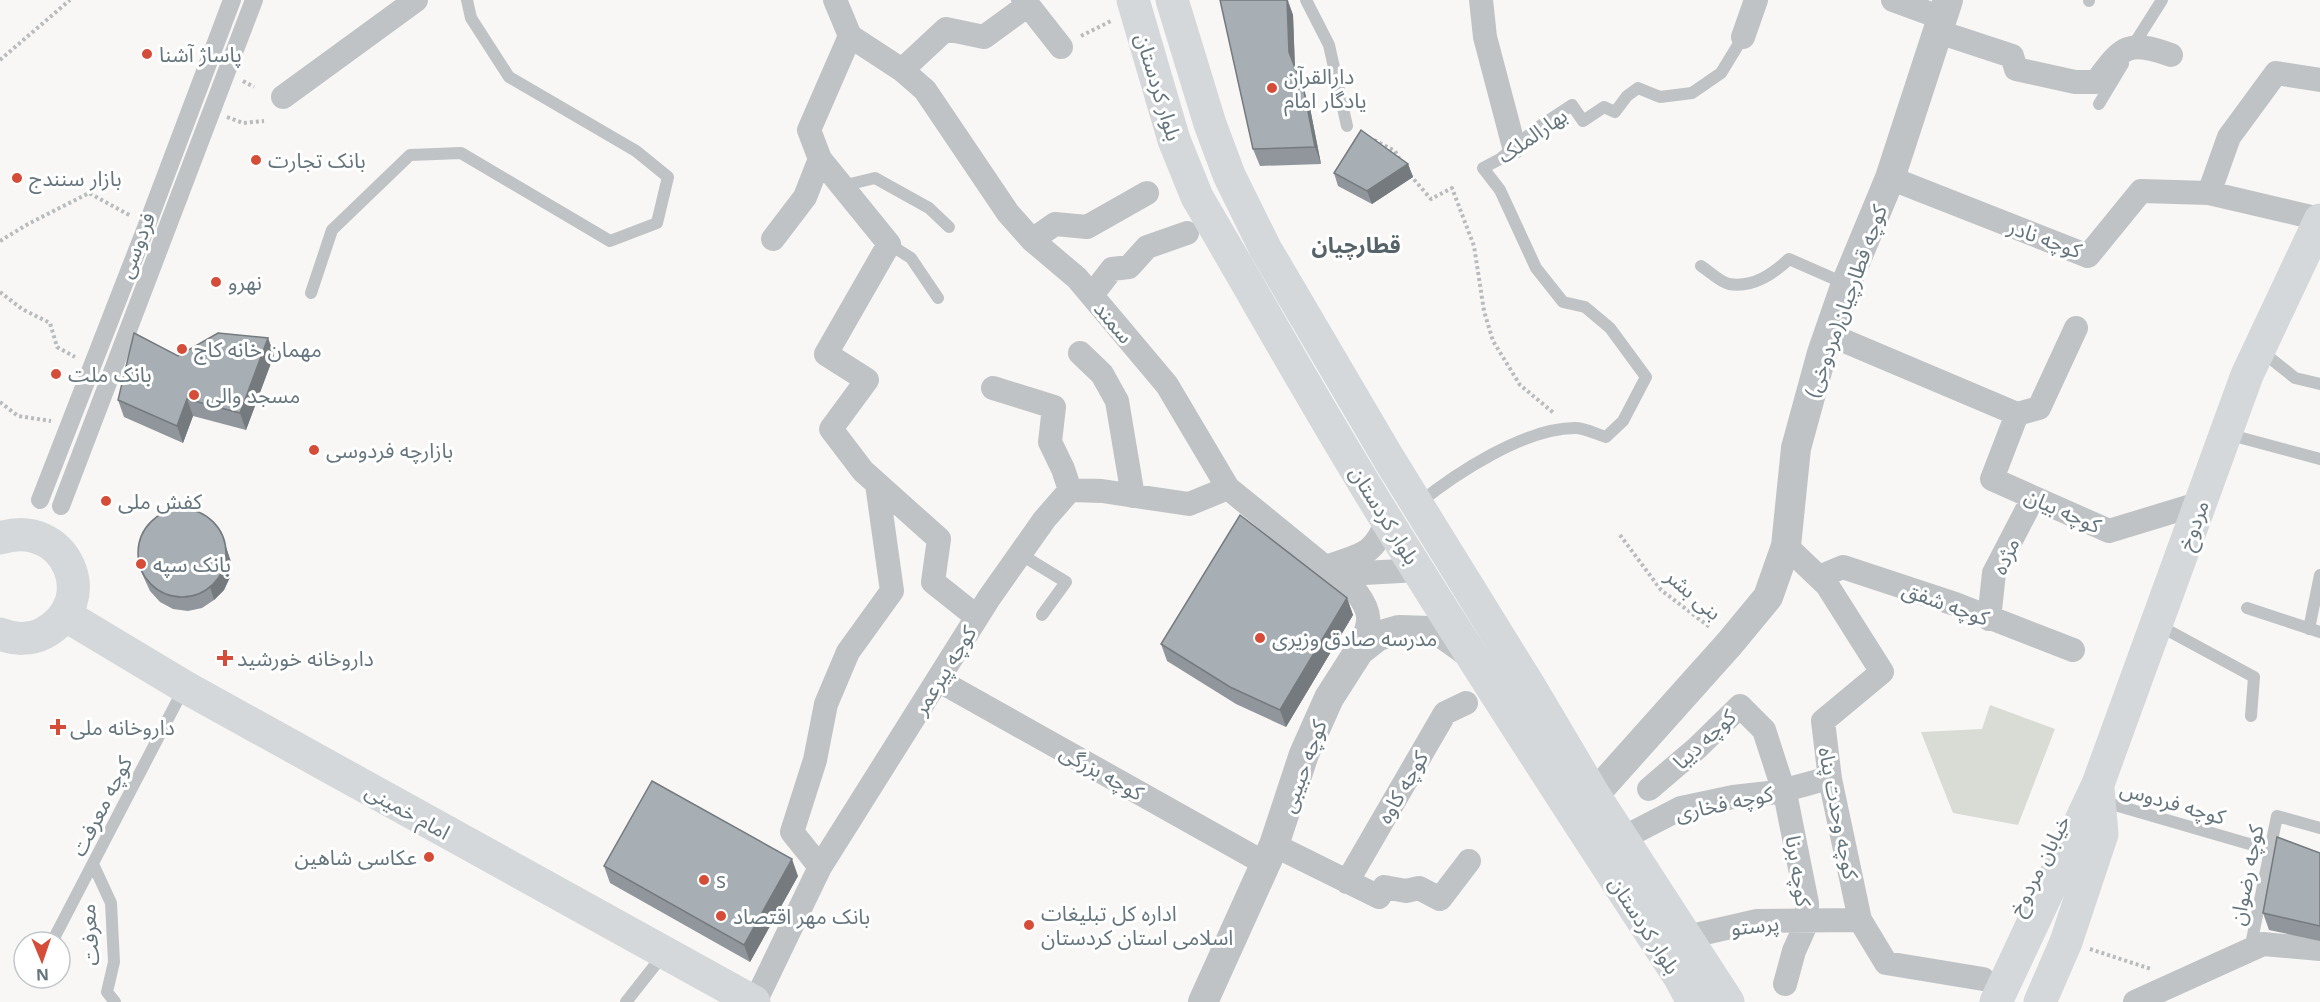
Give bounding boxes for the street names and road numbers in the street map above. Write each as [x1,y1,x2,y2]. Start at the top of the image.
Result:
street label: بلوار کردستان [1129,30,1189,144]
street label: بهارالملک [1492,101,1572,169]
street label: کوچه قطارچیان(مردوخی) [1797,201,1893,401]
street label: فردوسی [111,208,161,282]
street label: کوچه نادر [2004,211,2086,264]
street label: سمند [1088,295,1140,349]
street label: بلوار کردستان [1344,460,1426,570]
street label: کوچه بیان [2020,481,2106,539]
street label: مردوخ [2171,496,2217,555]
street label: مژده [1985,533,2025,579]
street label: بنی بشر [1659,561,1728,626]
street label: کوچه شفق [1899,574,1994,632]
street label: کوچه پیرعمر [905,620,983,721]
street label: کوچه دیبا [1667,703,1742,775]
street label: کوچه حبیبی [1273,715,1333,816]
street label: کوچه بزرگی [1055,738,1149,807]
street label: کوچه کاوه [1370,745,1434,828]
street label: کوچه وحدت پناه [1812,745,1866,882]
street label: کوچه معرفت [64,751,138,861]
street label: کوچه فردوس [2117,774,2229,831]
street label: امام خمینی [359,776,455,848]
street label: کوچه فخاری [1673,779,1776,827]
street label: خیابان مردوخ [2002,810,2078,921]
street label: کوچه رضوان [2223,822,2270,928]
street label: کوچه برنا [1780,833,1818,909]
street label: بلوار کردستان [1603,871,1687,979]
street label: معرفت [73,903,105,967]
street label: پرستو [1730,909,1780,942]

